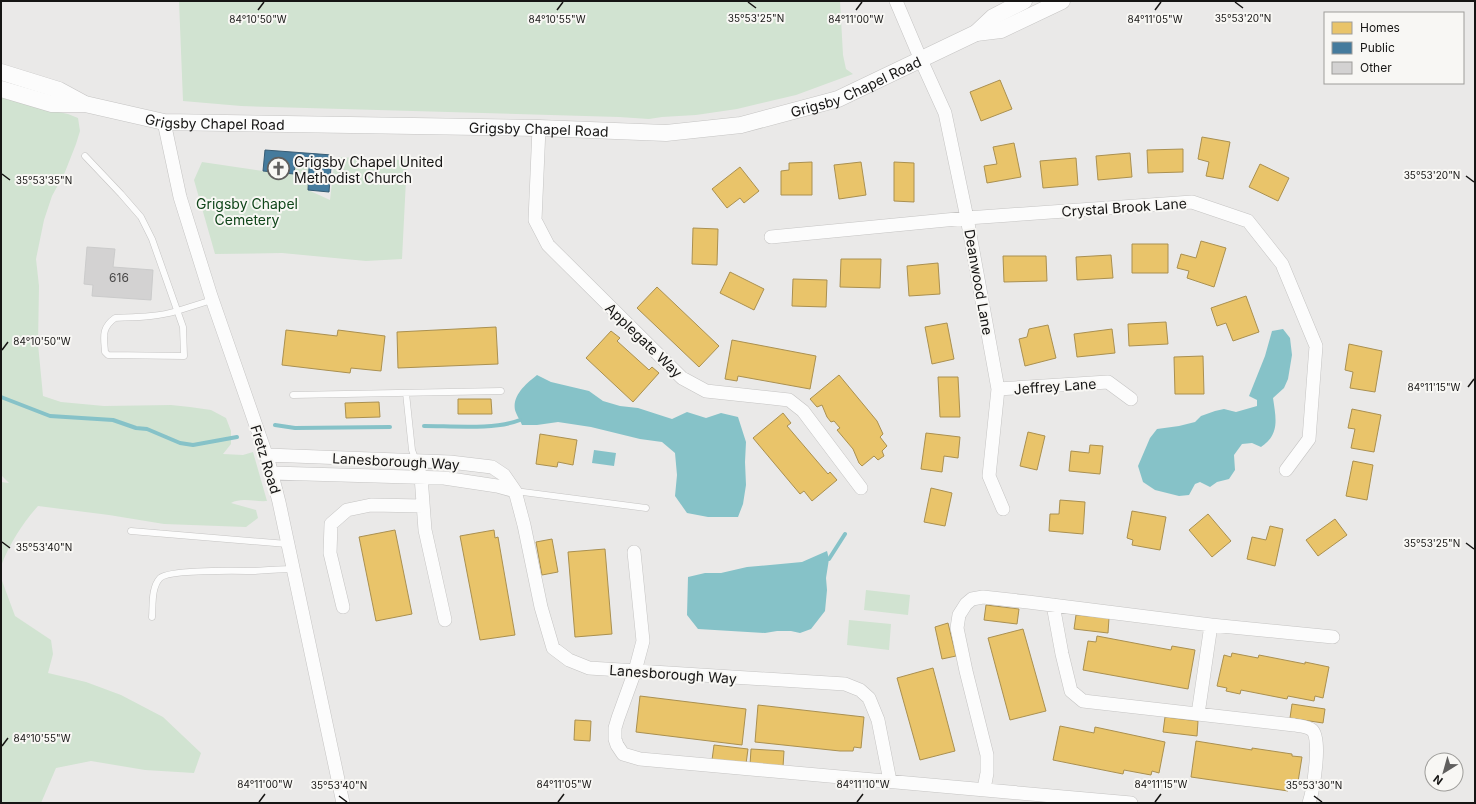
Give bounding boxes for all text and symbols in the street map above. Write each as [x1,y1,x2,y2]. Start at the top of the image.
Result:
text: 35°53'25"N [728,12,784,24]
text: 35°53'20"N [1215,12,1271,24]
legend [1324,12,1464,84]
text: 84°10'50"W [229,13,287,25]
text: 84°10'55"W [528,13,586,25]
text: 84°11'00"W [828,13,884,25]
text: 84°11'05"W [1127,13,1183,25]
text: Homes [1360,20,1400,35]
text: Public [1360,40,1395,55]
street label: Grigsby Chapel Road [788,52,923,120]
text: Other [1360,60,1392,75]
street label: Grigsby Chapel Road [144,109,285,132]
street label: Grigsby Chapel Road [469,118,609,139]
place label: Grigsby Chapel United Methodist Church [294,153,443,186]
church icon: Grigsby Chapel United Methodist Church [266,156,292,182]
text: 35°53'20"N [1404,169,1460,181]
text: 35°53'35"N [16,174,72,186]
street label: Crystal Brook Lane [1061,194,1187,220]
park label: Grigsby Chapel Cemetery [196,195,298,228]
street label: Deanwood Lane [961,228,997,336]
house number: 616 [109,270,129,285]
street label: Applegate Way [602,299,686,381]
text: 84°10'50"W [13,335,71,347]
street label: Jeffrey Lane [1013,375,1097,397]
text: 84°11'15"W [1408,381,1461,393]
street label: Fretz Road [247,423,285,495]
street label: Lanesborough Way [332,449,460,473]
text: 35°53'25"N [1404,537,1460,549]
text: 35°53'40"N [16,541,72,553]
street label: Lanesborough Way [609,661,737,687]
text: 84°10'55"W [13,732,71,744]
north arrow [1424,752,1464,792]
text: N [1430,772,1446,788]
text: 84°11'00"W [237,778,293,790]
text: 84°11'05"W [536,778,592,790]
text: 84°11'10"W [836,778,890,790]
text: 84°11'15"W [1135,778,1188,790]
text: 35°53'40"N [311,779,367,791]
text: 35°53'30"N [1286,779,1342,791]

